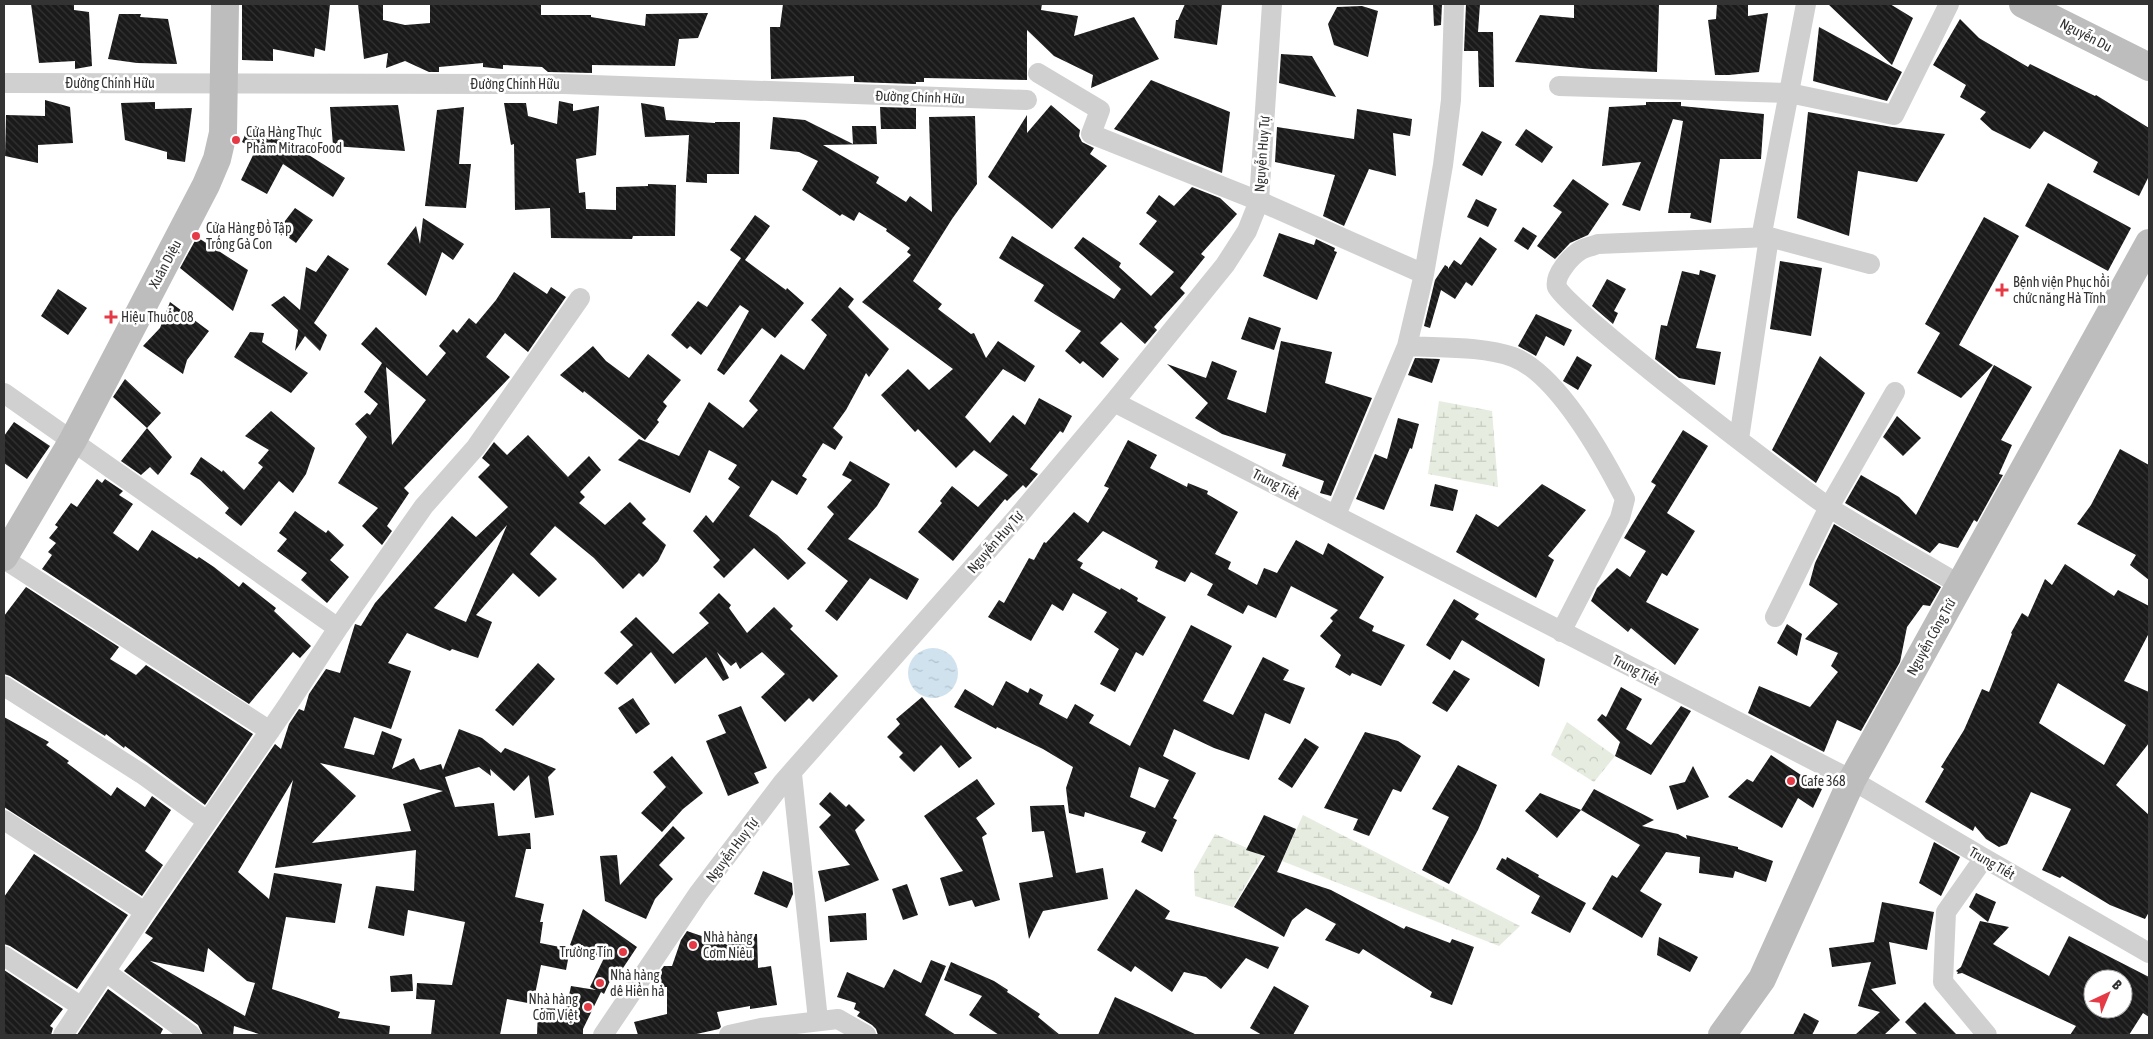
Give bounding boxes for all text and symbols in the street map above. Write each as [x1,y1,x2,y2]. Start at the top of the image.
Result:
street label: Nguyễn Du [2057,15,2115,55]
street label: Đường Chính Hữu [65,75,155,91]
street label: Đường Chính Hữu [470,76,560,92]
street label: Đường Chính Hữu [875,87,965,107]
street label: Nguyễn Huy Tự [1251,115,1273,193]
place label: Cửa Hàng Thực Phẩm MitracoFood [246,124,342,156]
marker: Cửa Hàng Thực Phẩm MitracoFood [230,134,242,146]
place label: Cửa Hàng Đồ Tập Trống Gà Con [206,219,292,252]
marker: Cửa Hàng Đồ Tập Trống Gà Con [190,230,202,242]
street label: Xuân Diệu [146,237,184,291]
place label: Bệnh viện Phục hồi chức năng Hà Tĩnh [2013,273,2110,306]
marker: Bệnh viện Phục hồi chức năng Hà Tĩnh [1995,283,2009,297]
place label: Hiệu Thuốc 08 [121,308,194,325]
marker: Hiệu Thuốc 08 [105,311,117,323]
street label: Trung Tiết [1250,465,1303,503]
street label: Nguyễn Huy Tự [964,508,1026,576]
street label: Nguyễn Công Trứ [1903,596,1959,678]
street label: Trung Tiết [1610,651,1663,689]
place label: Cafe 368 [1801,773,1846,789]
marker: Cafe 368 [1785,775,1797,787]
street label: Nguyễn Huy Tự [703,814,762,885]
street label: Trung Tiết [1966,843,2018,883]
place label: Nhà hàng Cơm Niêu [703,929,753,961]
marker: Nhà hàng Cơm Niêu [687,939,699,951]
place label: Trường Tín [560,944,613,960]
marker: Trường Tín [617,946,629,958]
place label: Nhà hàng dê Hiền hà [610,967,665,999]
north arrow [2083,969,2133,1019]
marker: Nhà hàng dê Hiền hà [594,977,606,989]
text: B [2109,977,2125,993]
place label: Nhà hàng Cơm Việt [528,991,578,1023]
marker: Nhà hàng Cơm Việt [582,1001,594,1013]

